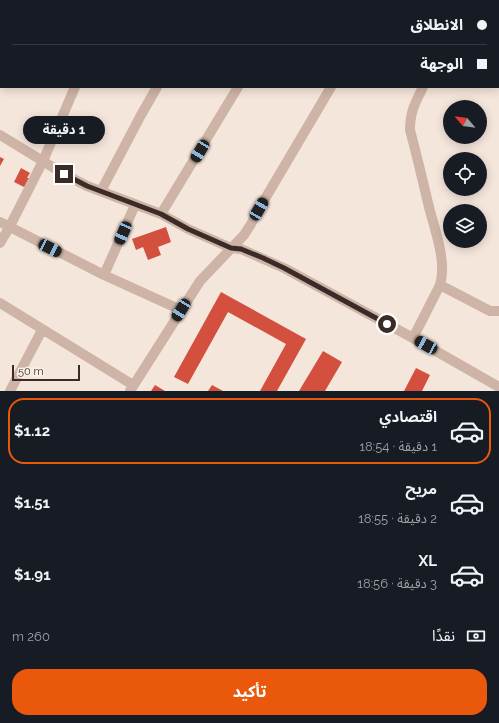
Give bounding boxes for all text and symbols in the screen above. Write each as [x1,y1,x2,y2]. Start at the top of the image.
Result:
text: الانطلاق [411,16,463,34]
text: الوجهة [420,55,463,73]
north arrow [443,100,487,144]
map controls [443,100,487,248]
callout: 1 دقيقة [23,116,105,144]
text: 1 دقيقة [43,122,85,137]
car [189,138,211,164]
button: locate [443,152,487,196]
route end [55,165,73,183]
car [248,196,270,222]
button: layers [443,204,487,248]
car [113,220,133,246]
car [37,237,63,259]
car [170,297,192,323]
route start [378,315,396,333]
car [413,334,439,356]
scale bar [12,363,80,382]
text: 50 m [18,365,44,378]
text: اقتصادي [379,408,437,426]
icon: car [449,413,485,449]
text: $1.12 [14,422,50,440]
text: 1 دقيقة · 18:54 [359,439,437,454]
text: مريح [405,480,437,498]
icon: car [449,485,485,521]
text: $1.51 [14,494,50,512]
text: 2 دقيقة · 18:55 [358,511,437,526]
text: XL [419,552,437,570]
icon: car [449,557,485,593]
text: $1.91 [14,566,51,584]
text: 3 دقيقة · 18:56 [357,576,437,591]
icon: cash [465,625,487,647]
text: نقدًا [432,627,455,645]
text: 260 m [12,629,50,644]
button: تأكيد [12,669,487,715]

